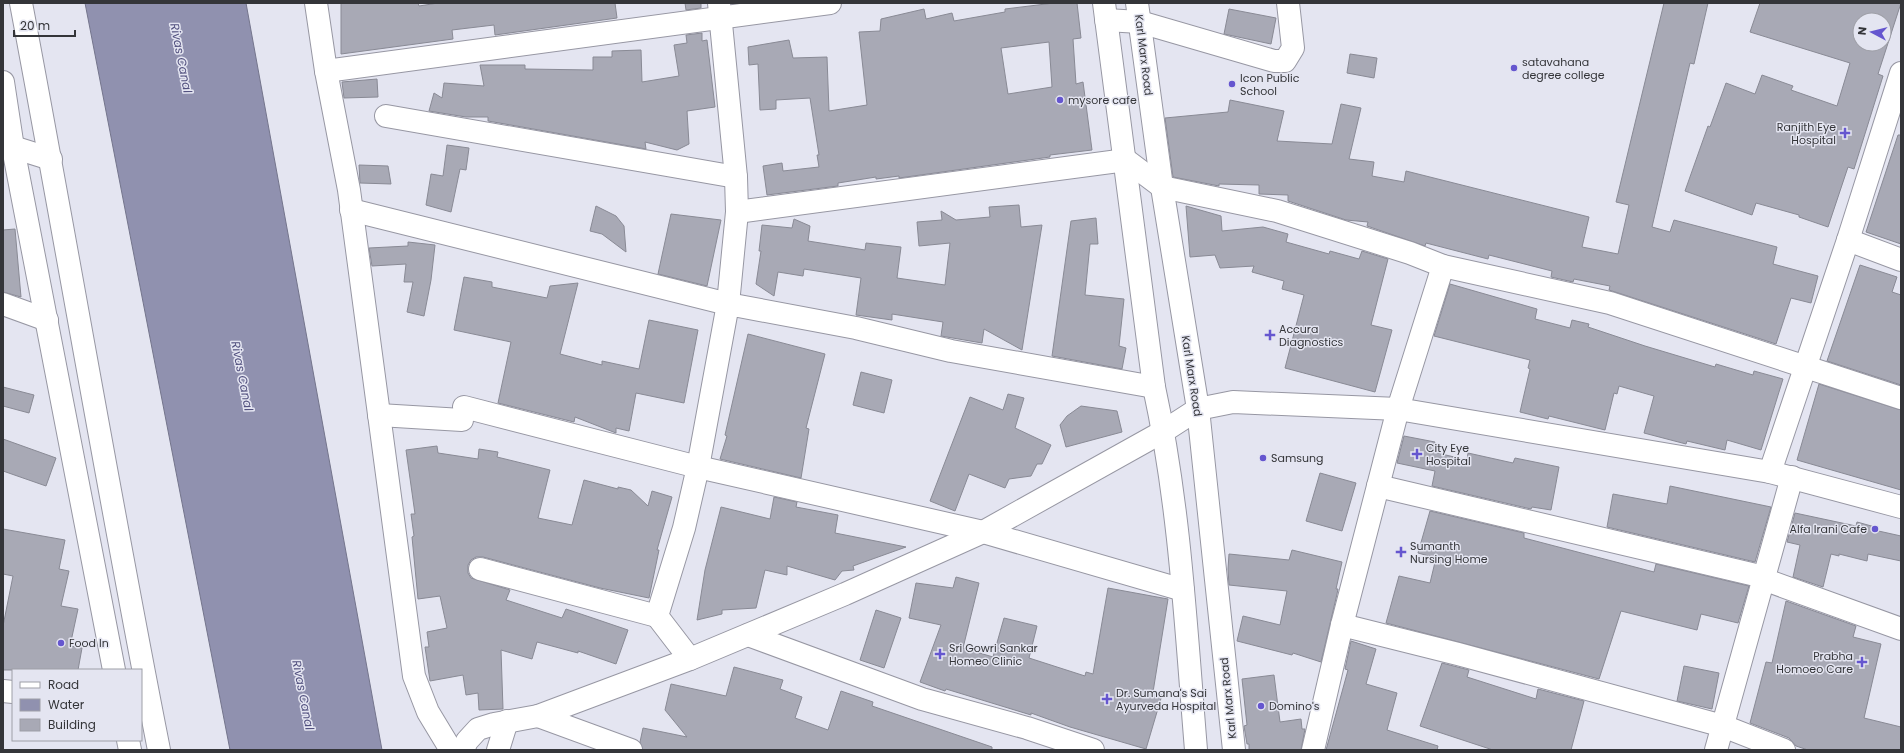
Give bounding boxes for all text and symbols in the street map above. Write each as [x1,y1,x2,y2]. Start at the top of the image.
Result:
scale bar [14,12,75,38]
north arrow [1852,12,1892,52]
street label: Karl Marx Road [1131,14,1157,96]
text: 20 m [20,17,50,34]
water label: Rivas Canal [166,21,197,94]
text: N [1854,26,1871,36]
place label: satavahana degree college [1522,54,1605,83]
marker: satavahana degree college [1509,63,1519,73]
place label: Icon Public School [1240,70,1300,99]
marker: Icon Public School [1227,79,1237,89]
place label: mysore cafe [1068,92,1137,108]
marker: mysore cafe [1055,95,1065,105]
place label: Ranjith Eye Hospital [1777,119,1836,148]
marker: Ranjith Eye Hospital [1839,127,1851,139]
place label: Accura Diagnostics [1279,321,1344,350]
marker: Accura Diagnostics [1264,329,1276,341]
street label: Karl Marx Road [1178,334,1206,418]
water label: Rivas Canal [227,339,258,412]
place label: City Eye Hospital [1426,440,1471,469]
marker: City Eye Hospital [1411,448,1423,460]
place label: Samsung [1271,450,1323,466]
marker: Samsung [1258,453,1268,463]
place label: Alfa Irani Cafe [1790,521,1867,537]
marker: Alfa Irani Cafe [1870,524,1880,534]
place label: Sumanth Nursing Home [1410,538,1488,567]
marker: Sumanth Nursing Home [1395,546,1407,558]
place label: Food In [69,635,109,651]
marker: Food In [56,638,66,648]
place label: Sri Gowri Sankar Homeo Clinic [949,640,1038,669]
marker: Sri Gowri Sankar Homeo Clinic [934,648,946,660]
place label: Prabha Homoeo Care [1776,648,1853,677]
marker: Prabha Homoeo Care [1856,656,1868,668]
street label: Karl Marx Road [1216,657,1240,739]
water label: Rivas Canal [288,658,319,731]
legend [12,669,142,741]
text: Road [48,676,79,693]
place label: Dr. Sumana's Sai Ayurveda Hospital [1116,685,1216,714]
marker: Dr. Sumana's Sai Ayurveda Hospital [1101,693,1113,705]
text: Water [48,696,85,713]
place label: Domino's [1269,698,1320,714]
marker: Domino's [1256,701,1266,711]
text: Building [48,716,96,733]

